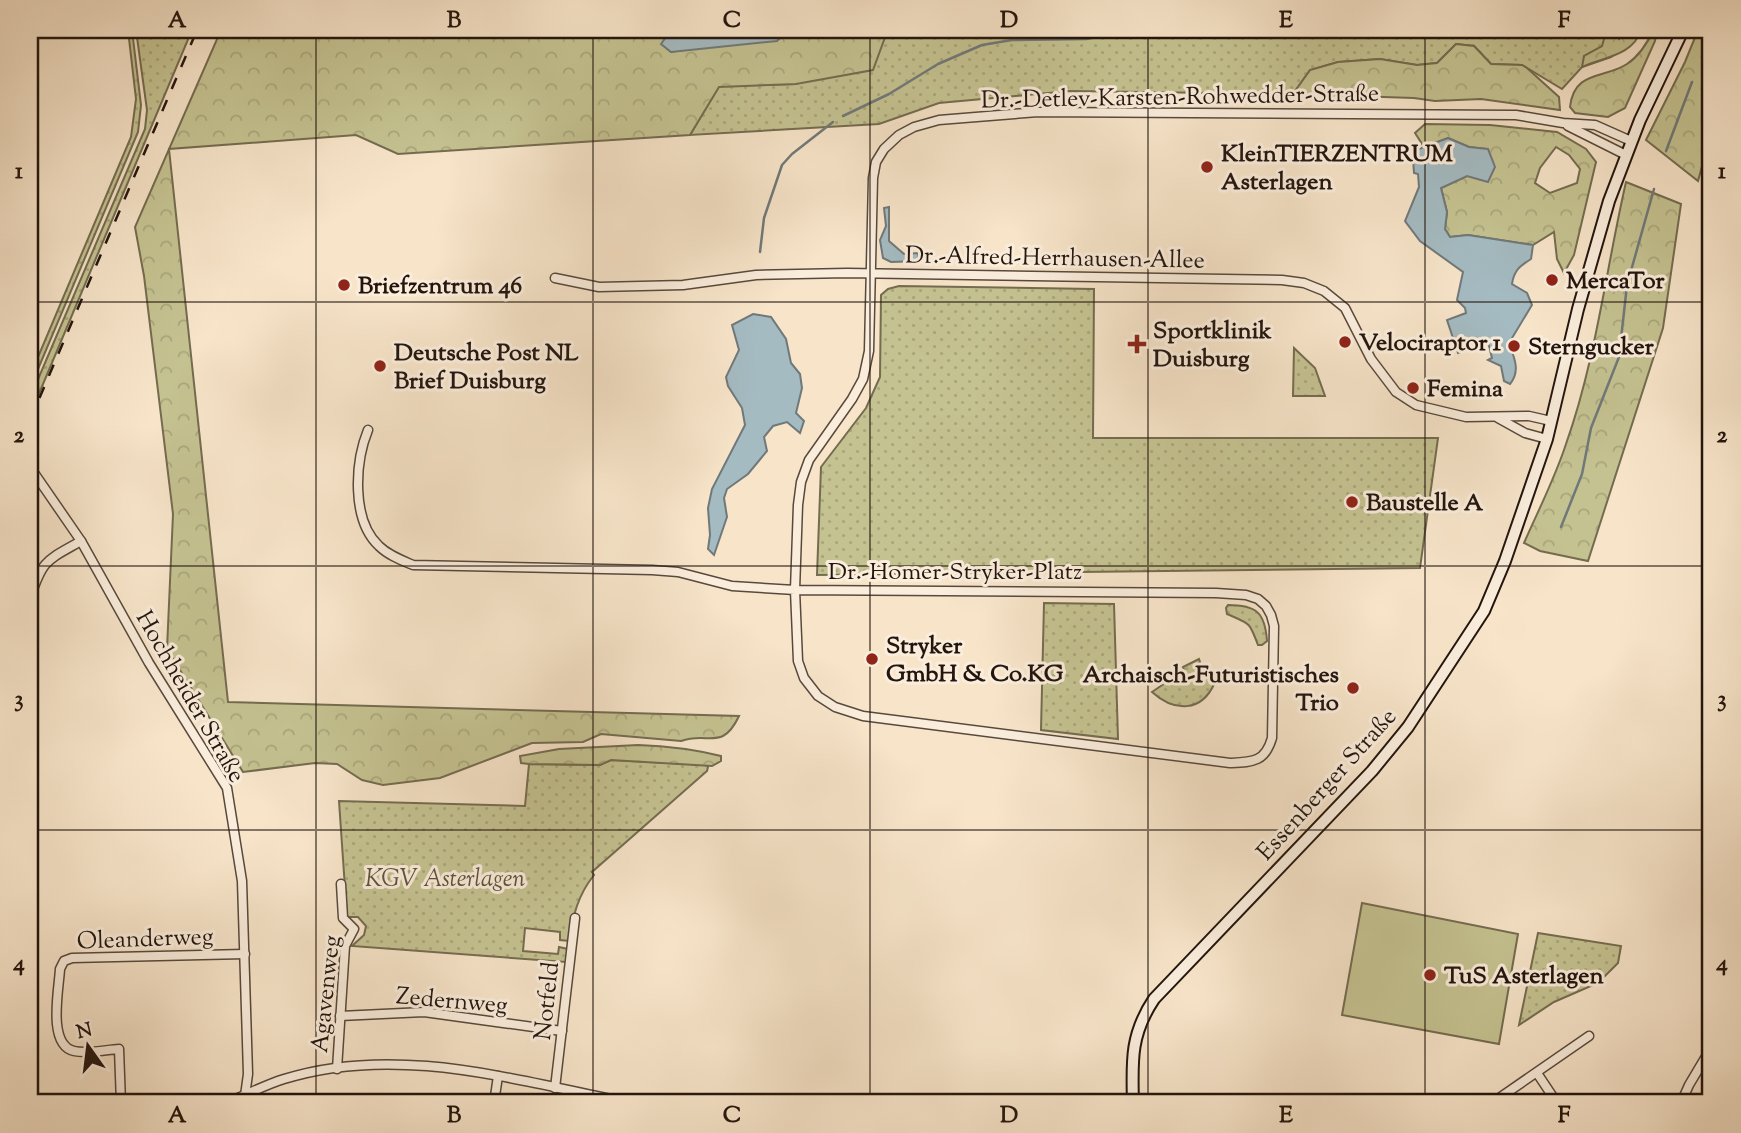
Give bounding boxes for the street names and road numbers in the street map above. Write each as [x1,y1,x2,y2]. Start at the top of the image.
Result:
street label: Dr.-Detlev-Karsten-Rohwedder-Straße [981,78,1379,118]
street label: Dr.-Alfred-Herrhausen-Allee [905,239,1205,279]
street label: Dr.-Homer-Stryker-Platz [828,556,1082,590]
street label: Hochheider Straße [126,605,252,789]
street label: Essenberger Straße [1250,701,1405,869]
street label: Oleanderweg [76,921,214,959]
street label: Agavenweg [304,933,350,1055]
street label: Notfeld [527,960,569,1042]
street label: Zedernweg [395,980,509,1024]

